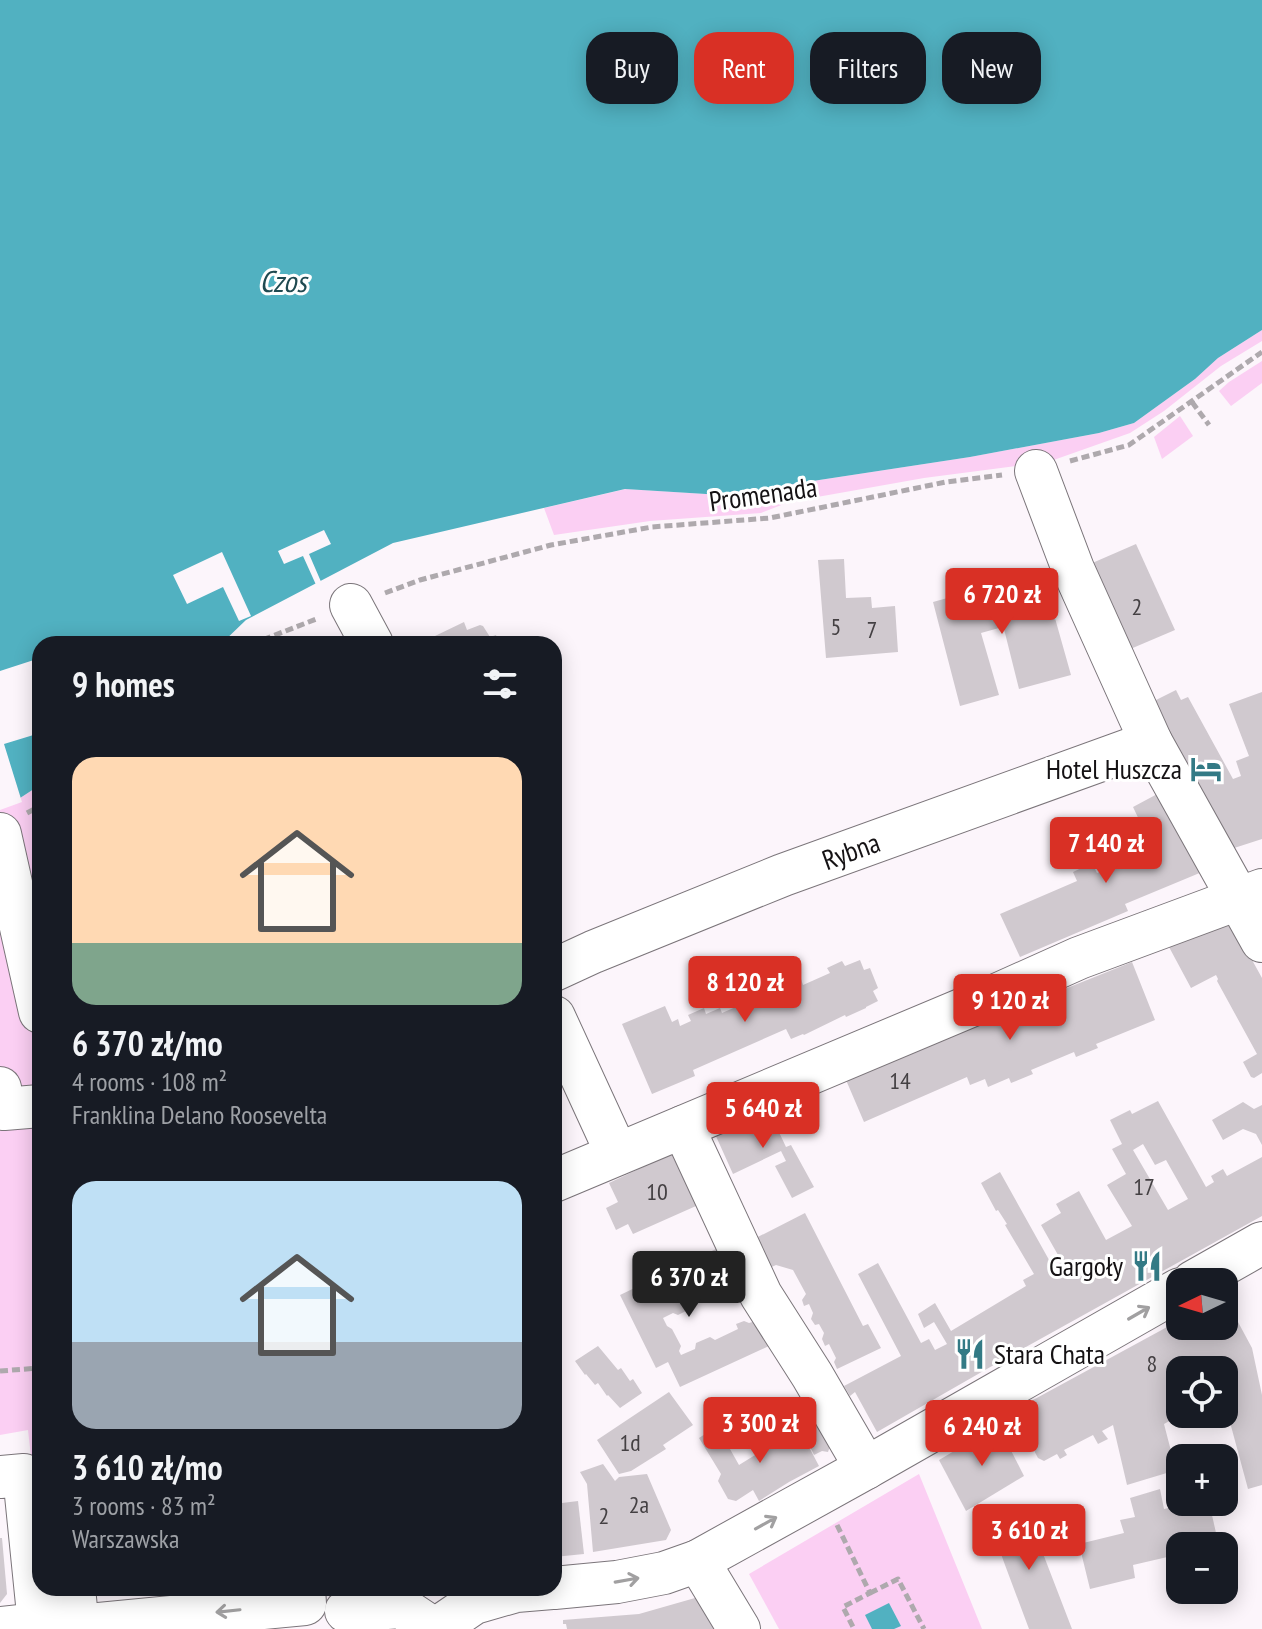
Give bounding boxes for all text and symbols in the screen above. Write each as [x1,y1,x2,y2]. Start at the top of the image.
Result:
chip: Buy [586,32,678,104]
chip: Rent [694,32,794,104]
chip: Filters [810,32,926,104]
chip: New [942,32,1041,104]
water label: Czos [260,261,309,300]
street label: Promenada [707,468,819,519]
pin: 6 720 zł [919,568,1085,636]
text: 6 720 zł [963,577,1041,610]
house number: 2 [1132,591,1142,622]
house number: 5 [831,611,841,642]
house number: 7 [867,614,877,645]
text: 9 homes [72,662,175,706]
icon: filters [478,662,522,706]
place label: Hotel Huszcza [1046,750,1182,787]
hotel icon: Hotel Huszcza [1189,752,1223,786]
icon: home [225,809,369,953]
pin: 7 140 zł [1023,817,1189,885]
street label: Rybna [817,823,885,878]
text: 7 140 zł [1068,826,1144,859]
pin: 8 120 zł [662,956,828,1024]
text: 8 120 zł [706,965,784,998]
pin: 9 120 zł [927,974,1093,1042]
text: 9 120 zł [971,983,1049,1016]
text: 6 370 zł/mo [72,1021,223,1065]
text: 4 rooms · 108 m² [72,1065,227,1098]
house number: 14 [889,1065,911,1096]
pin: 5 640 zł [680,1082,846,1150]
text: 5 640 zł [724,1091,802,1124]
text: Franklina Delano Roosevelta [72,1098,327,1131]
house number: 17 [1133,1171,1155,1202]
house number: 10 [646,1176,668,1207]
icon: home [225,1233,369,1377]
place label: Gargoły [1049,1247,1123,1284]
restaurant icon: Gargoły [1130,1249,1164,1283]
pin: 6 370 zł [606,1251,772,1319]
text: 6 370 zł [650,1260,728,1293]
north arrow [1166,1268,1238,1340]
map controls [1166,1268,1238,1604]
one-way arrow [1127,1305,1150,1321]
place label: Stara Chata [994,1335,1105,1372]
restaurant icon: Stara Chata [953,1337,987,1371]
house number: 8 [1147,1348,1157,1379]
button: locate [1166,1356,1238,1428]
pin: 3 300 zł [677,1397,843,1465]
pin: 6 240 zł [899,1400,1065,1468]
text: 3 300 zł [721,1406,799,1439]
text: 6 240 zł [943,1409,1021,1442]
house number: 1d [619,1427,641,1458]
button: + [1166,1444,1238,1516]
text: 3 610 zł/mo [72,1445,223,1489]
text: 3 rooms · 83 m² [72,1489,216,1522]
house number: 2a [629,1489,649,1520]
house number: 2 [599,1500,609,1531]
pin: 3 610 zł [946,1504,1112,1572]
text: 3 610 zł [990,1513,1068,1546]
one-way arrow [754,1515,778,1531]
text: Warszawska [72,1522,179,1555]
button: − [1166,1532,1238,1604]
one-way arrow [614,1572,639,1587]
one-way arrow [215,1604,242,1619]

